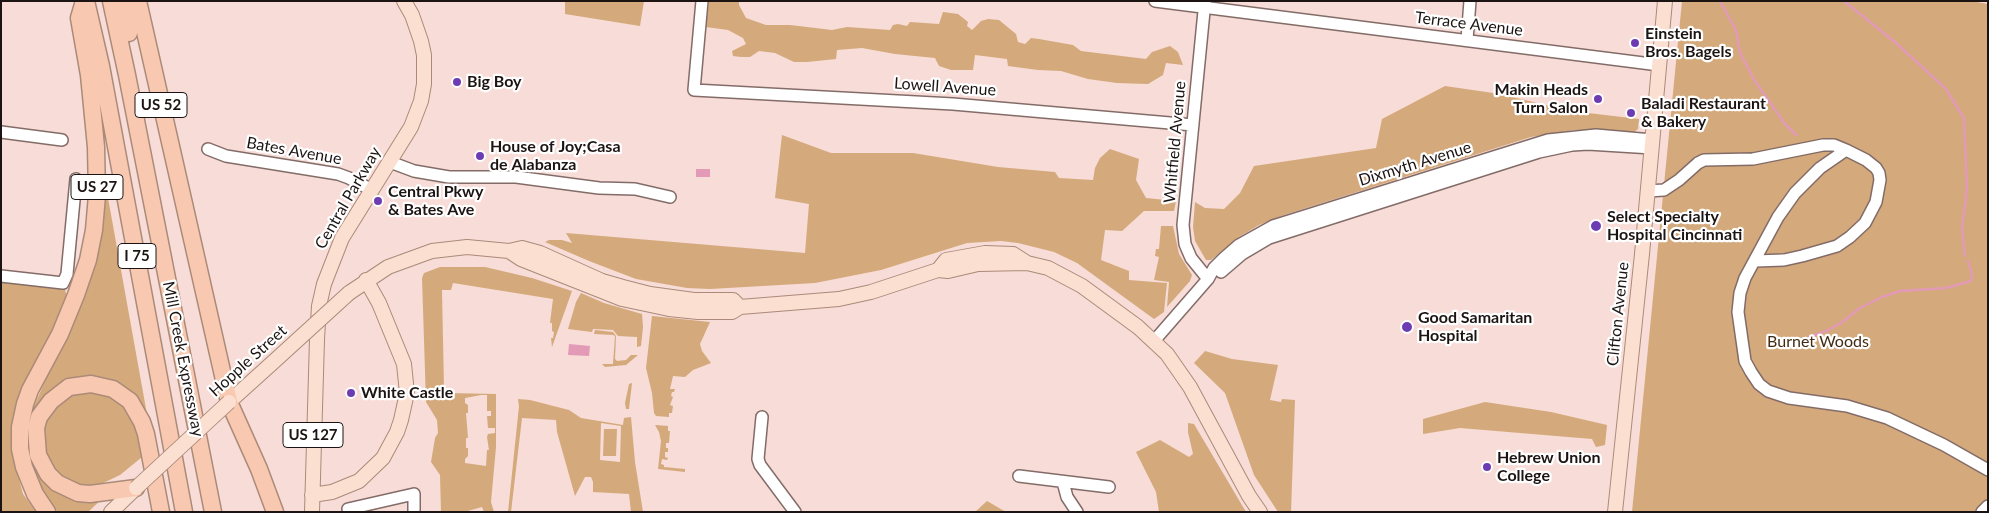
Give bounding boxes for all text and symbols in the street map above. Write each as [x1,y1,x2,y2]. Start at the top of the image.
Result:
street label: Terrace Avenue [1414,8,1524,40]
place label: Einstein Bros. Bagels [1645,24,1731,62]
marker: Einstein Bros. Bagels [1629,37,1641,49]
place label: Big Boy [467,72,522,92]
street label: Lowell Avenue [893,74,997,100]
marker: Big Boy [451,76,463,88]
street label: Whitfield Avenue [1160,80,1190,204]
place label: Makin Heads Turn Salon [1495,80,1588,118]
road number: US 52 [135,92,187,118]
marker: Makin Heads Turn Salon [1592,93,1604,105]
place label: Baladi Restaurant & Bakery [1641,94,1766,132]
marker: Baladi Restaurant & Bakery [1625,107,1637,119]
street label: Bates Avenue [245,133,343,169]
place label: House of Joy;Casa de Alabanza [490,137,621,175]
street label: Dixmyth Avenue [1356,138,1474,190]
street label: Central Parkway [311,143,385,253]
marker: House of Joy;Casa de Alabanza [474,150,486,162]
road number: US 27 [71,174,123,200]
place label: Central Pkwy & Bates Ave [388,182,483,220]
marker: Central Pkwy & Bates Ave [372,195,384,207]
place label: Select Specialty Hospital Cincinnati [1607,207,1742,245]
marker: Select Specialty Hospital Cincinnati [1589,219,1603,233]
road number: I 75 [118,244,156,268]
street label: Clifton Avenue [1603,261,1633,367]
street label: Mill Creek Expressway [159,280,207,438]
place label: Good Samaritan Hospital [1418,308,1532,346]
marker: Good Samaritan Hospital [1400,320,1414,334]
street label: Hopple Street [205,321,291,401]
park label: Burnet Woods [1767,332,1869,352]
place label: White Castle [361,383,453,403]
marker: White Castle [345,387,357,399]
road number: US 127 [283,422,343,448]
place label: Hebrew Union College [1497,448,1601,486]
marker: Hebrew Union College [1481,461,1493,473]

